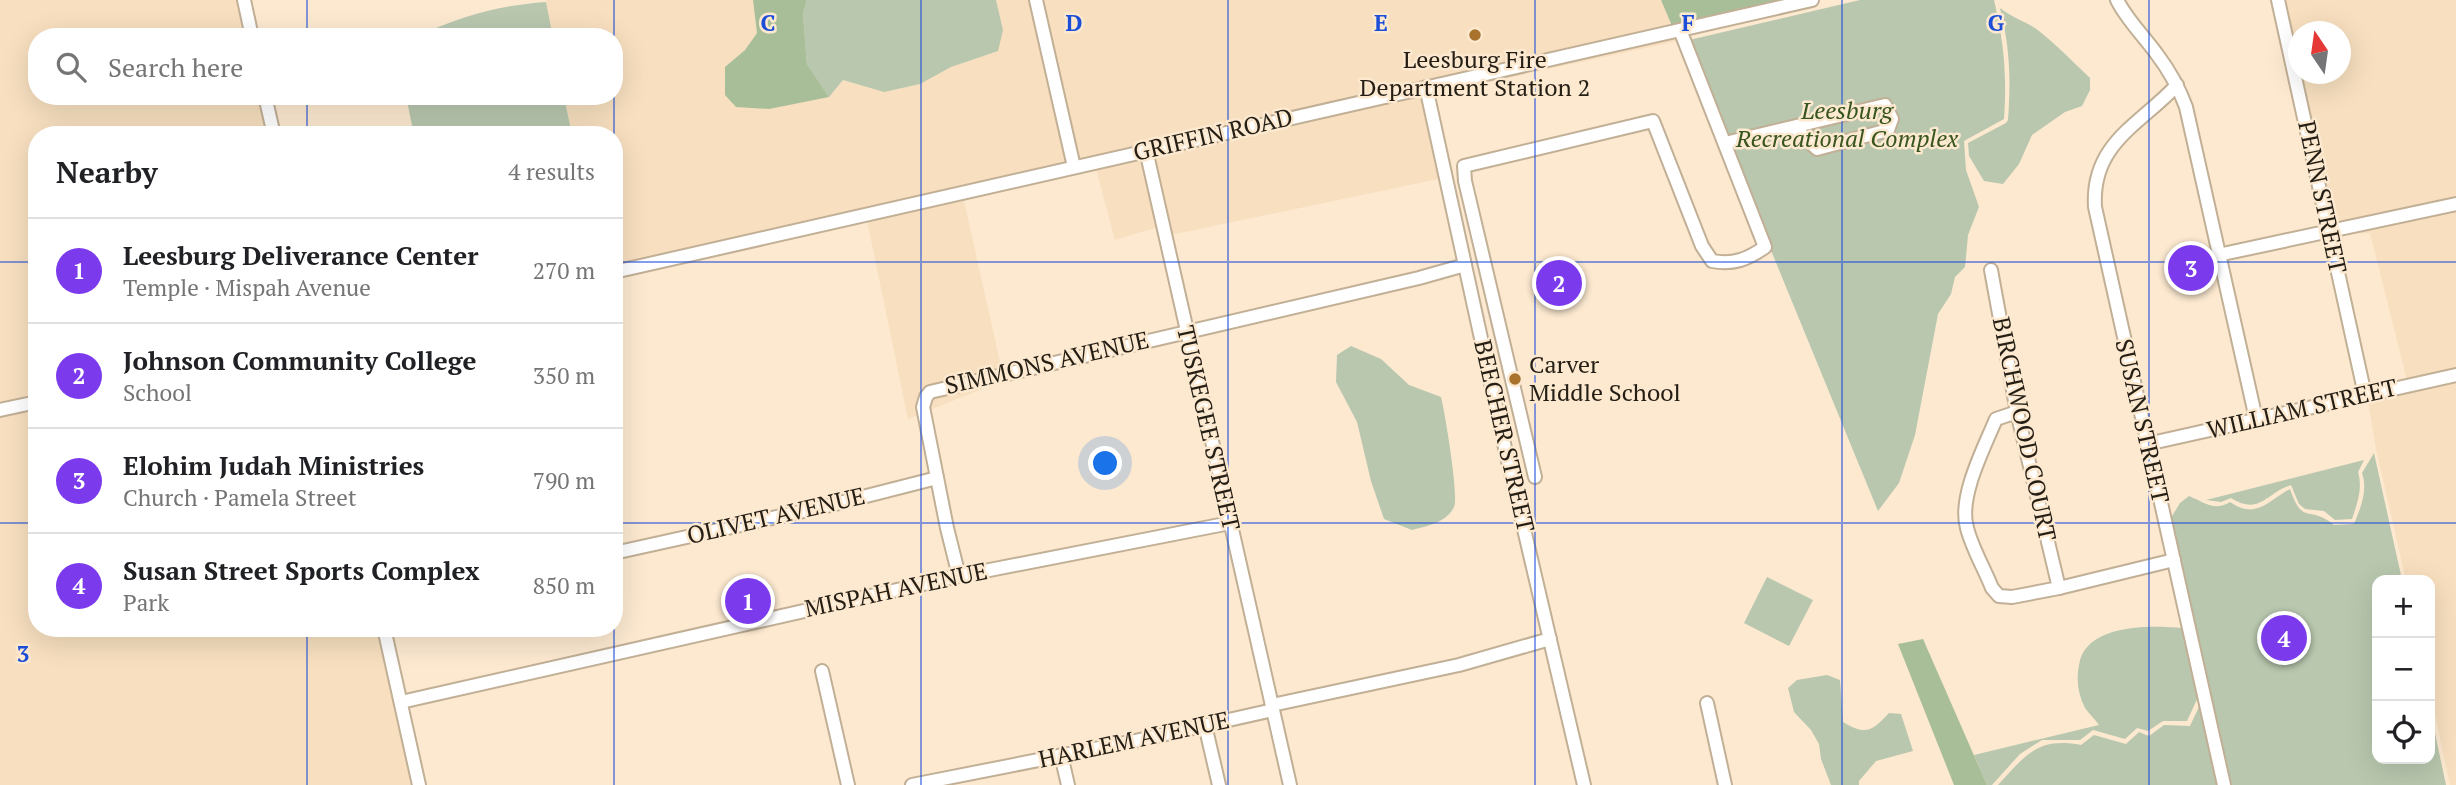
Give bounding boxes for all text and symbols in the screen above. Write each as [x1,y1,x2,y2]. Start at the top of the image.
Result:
text: C [761,7,776,38]
text: D [1066,7,1083,38]
text: E [1374,7,1388,38]
text: F [1681,7,1695,38]
text: G [1988,7,2005,38]
north arrow [2288,21,2351,84]
marker: Leesburg Fire Department Station 2 [1467,27,1483,43]
search box [28,28,623,105]
place label: Leesburg Fire Department Station 2 [1360,43,1590,103]
icon: search [52,48,90,86]
text: Search here [108,50,243,84]
park label: Leesburg Recreational Complex [1735,94,1959,154]
street label: GRIFFIN ROAD [1130,100,1296,168]
street label: PENN STREET [2291,118,2355,276]
text: Nearby [56,152,158,192]
text: 4 results [508,156,595,187]
text: Leesburg Deliverance Center [123,238,478,272]
pin: 3 [2168,242,2214,294]
text: 1 [73,255,86,286]
text: 270 m [533,255,595,286]
pin: 2 [1536,257,1582,309]
text: Temple · Mispah Avenue [123,272,371,303]
street label: BIRCHWOOD COURT [1986,314,2064,544]
street label: TUSKEGEE STREET [1170,322,1248,534]
street label: SIMMONS AVENUE [942,323,1152,401]
street label: BEECHER STREET [1467,336,1543,535]
street label: SUSAN STREET [2109,336,2177,506]
text: Johnson Community College [123,343,476,377]
place label: Carver Middle School [1529,348,1681,408]
text: 2 [73,360,86,391]
text: 350 m [533,360,595,391]
marker: Carver Middle School [1507,371,1523,387]
street label: WILLIAM STREET [2203,371,2400,445]
text: School [123,377,192,408]
your location [1088,446,1122,480]
text: Elohim Judah Ministries [123,448,424,482]
text: 3 [73,465,86,496]
text: 790 m [533,465,595,496]
street label: OLIVET AVENUE [684,479,868,551]
text: Church · Pamela Street [123,482,356,513]
text: Susan Street Sports Complex [123,553,480,587]
street label: MISPAH AVENUE [802,554,990,624]
text: 4 [73,570,86,601]
text: 850 m [533,570,595,601]
pin: 1 [725,575,771,627]
map controls [2372,575,2435,764]
button: + [2372,575,2435,638]
text: Park [123,587,169,618]
pin: 4 [2261,612,2307,664]
text: 3 [17,638,30,669]
button: − [2372,638,2435,701]
button: locate [2372,701,2435,764]
street label: HARLEM AVENUE [1035,703,1232,775]

